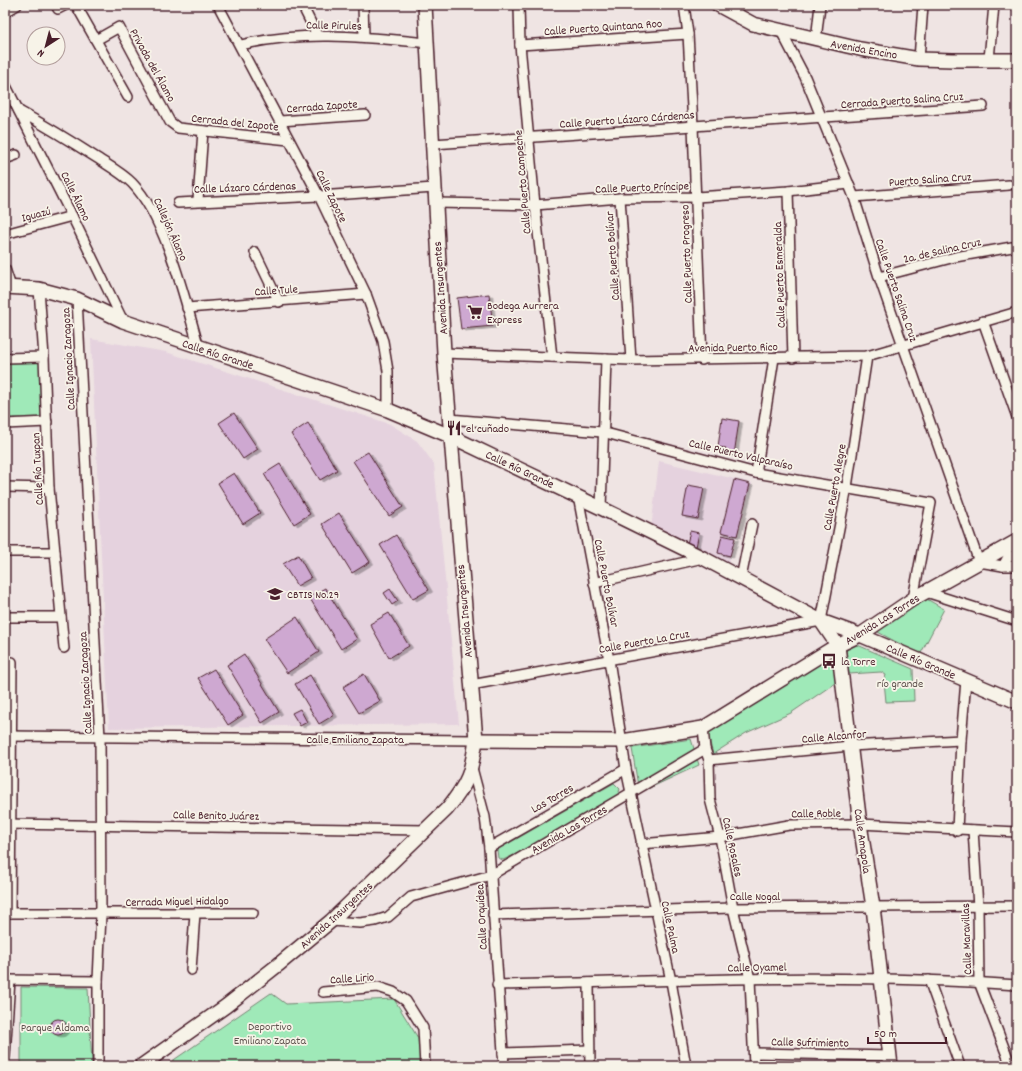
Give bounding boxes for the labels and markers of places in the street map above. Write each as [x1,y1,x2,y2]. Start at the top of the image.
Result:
place label: Bodega Aurrera Express [487,298,559,329]
supermarket icon: Bodega Aurrera Express [466,303,484,321]
restaurant icon: el cuñado [445,419,463,437]
place label: el cuñado [466,421,509,438]
school or university icon: CBTIS No.29 [266,585,284,603]
place label: CBTIS No.29 [287,587,339,604]
bus stop icon: la Torre [820,652,838,670]
place label: la Torre [841,654,875,671]

